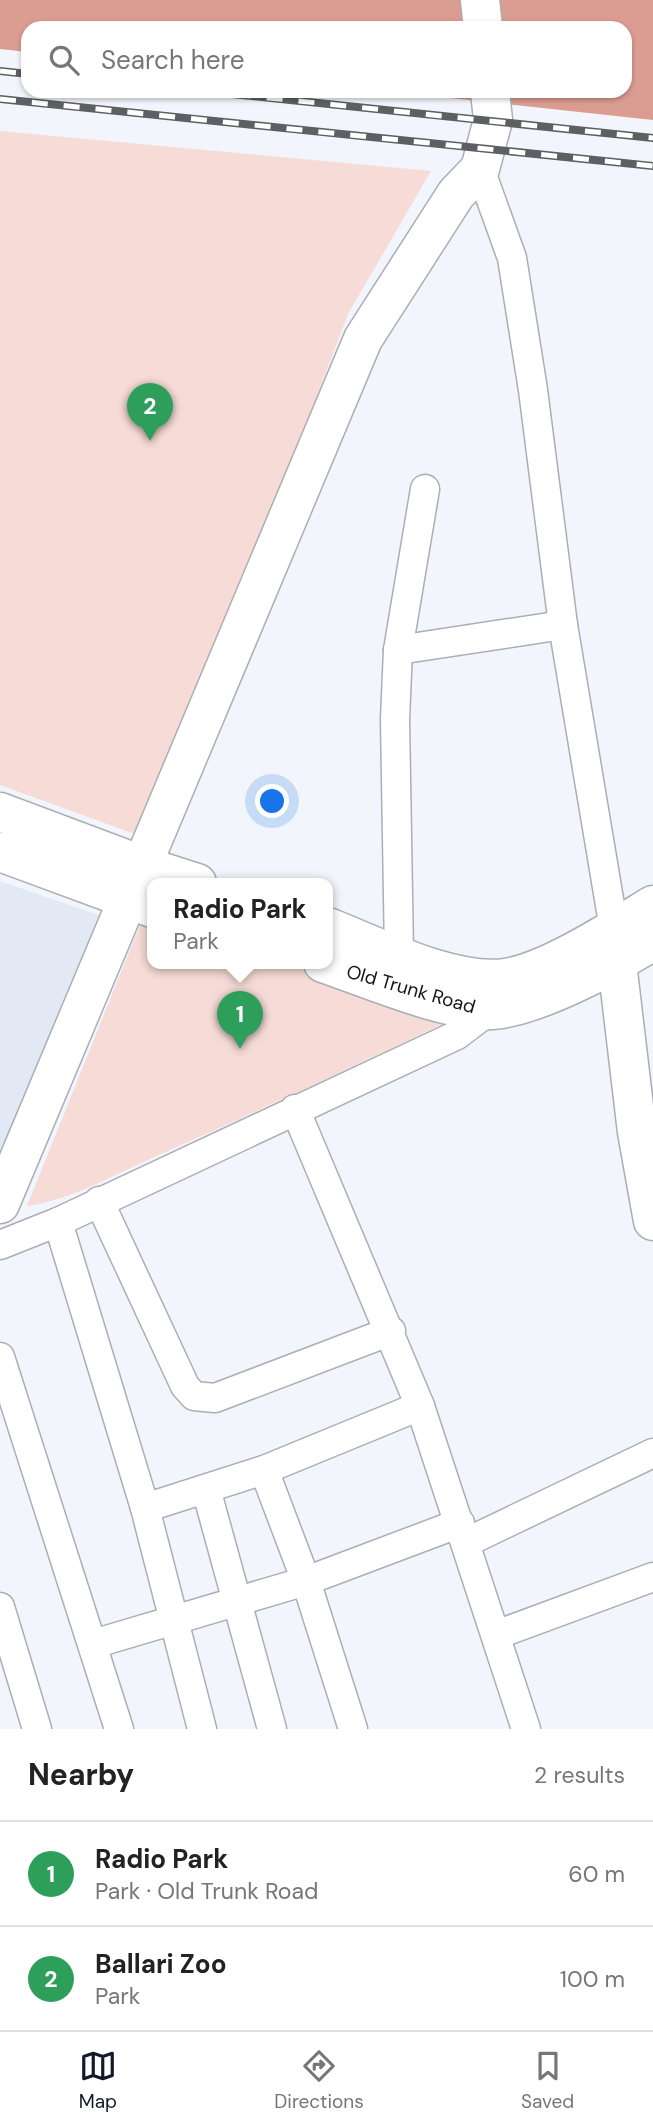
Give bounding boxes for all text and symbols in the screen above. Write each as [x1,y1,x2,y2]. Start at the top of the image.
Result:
search box [21,21,632,98]
icon: search [45,41,83,79]
text: Search here [101,43,244,77]
pin: 2 [127,383,173,441]
your location [255,784,289,818]
popup [147,878,333,969]
text: Radio Park [173,892,307,926]
text: Park [173,926,219,956]
street label: Old Trunk Road [344,959,478,1019]
pin: 1 [217,991,263,1049]
text: Nearby [28,1755,134,1794]
text: 2 results [534,1760,625,1790]
text: Radio Park [95,1842,228,1876]
text: 1 [47,1859,55,1889]
text: 60 m [568,1859,625,1889]
text: Park · Old Trunk Road [95,1876,318,1906]
text: Ballari Zoo [95,1947,227,1981]
text: 2 [44,1964,58,1994]
text: 100 m [560,1964,625,1994]
text: Park [95,1981,140,2011]
tab: Map [79,2047,117,2114]
tab: Directions [274,2047,364,2114]
tab: Saved [521,2047,574,2114]

